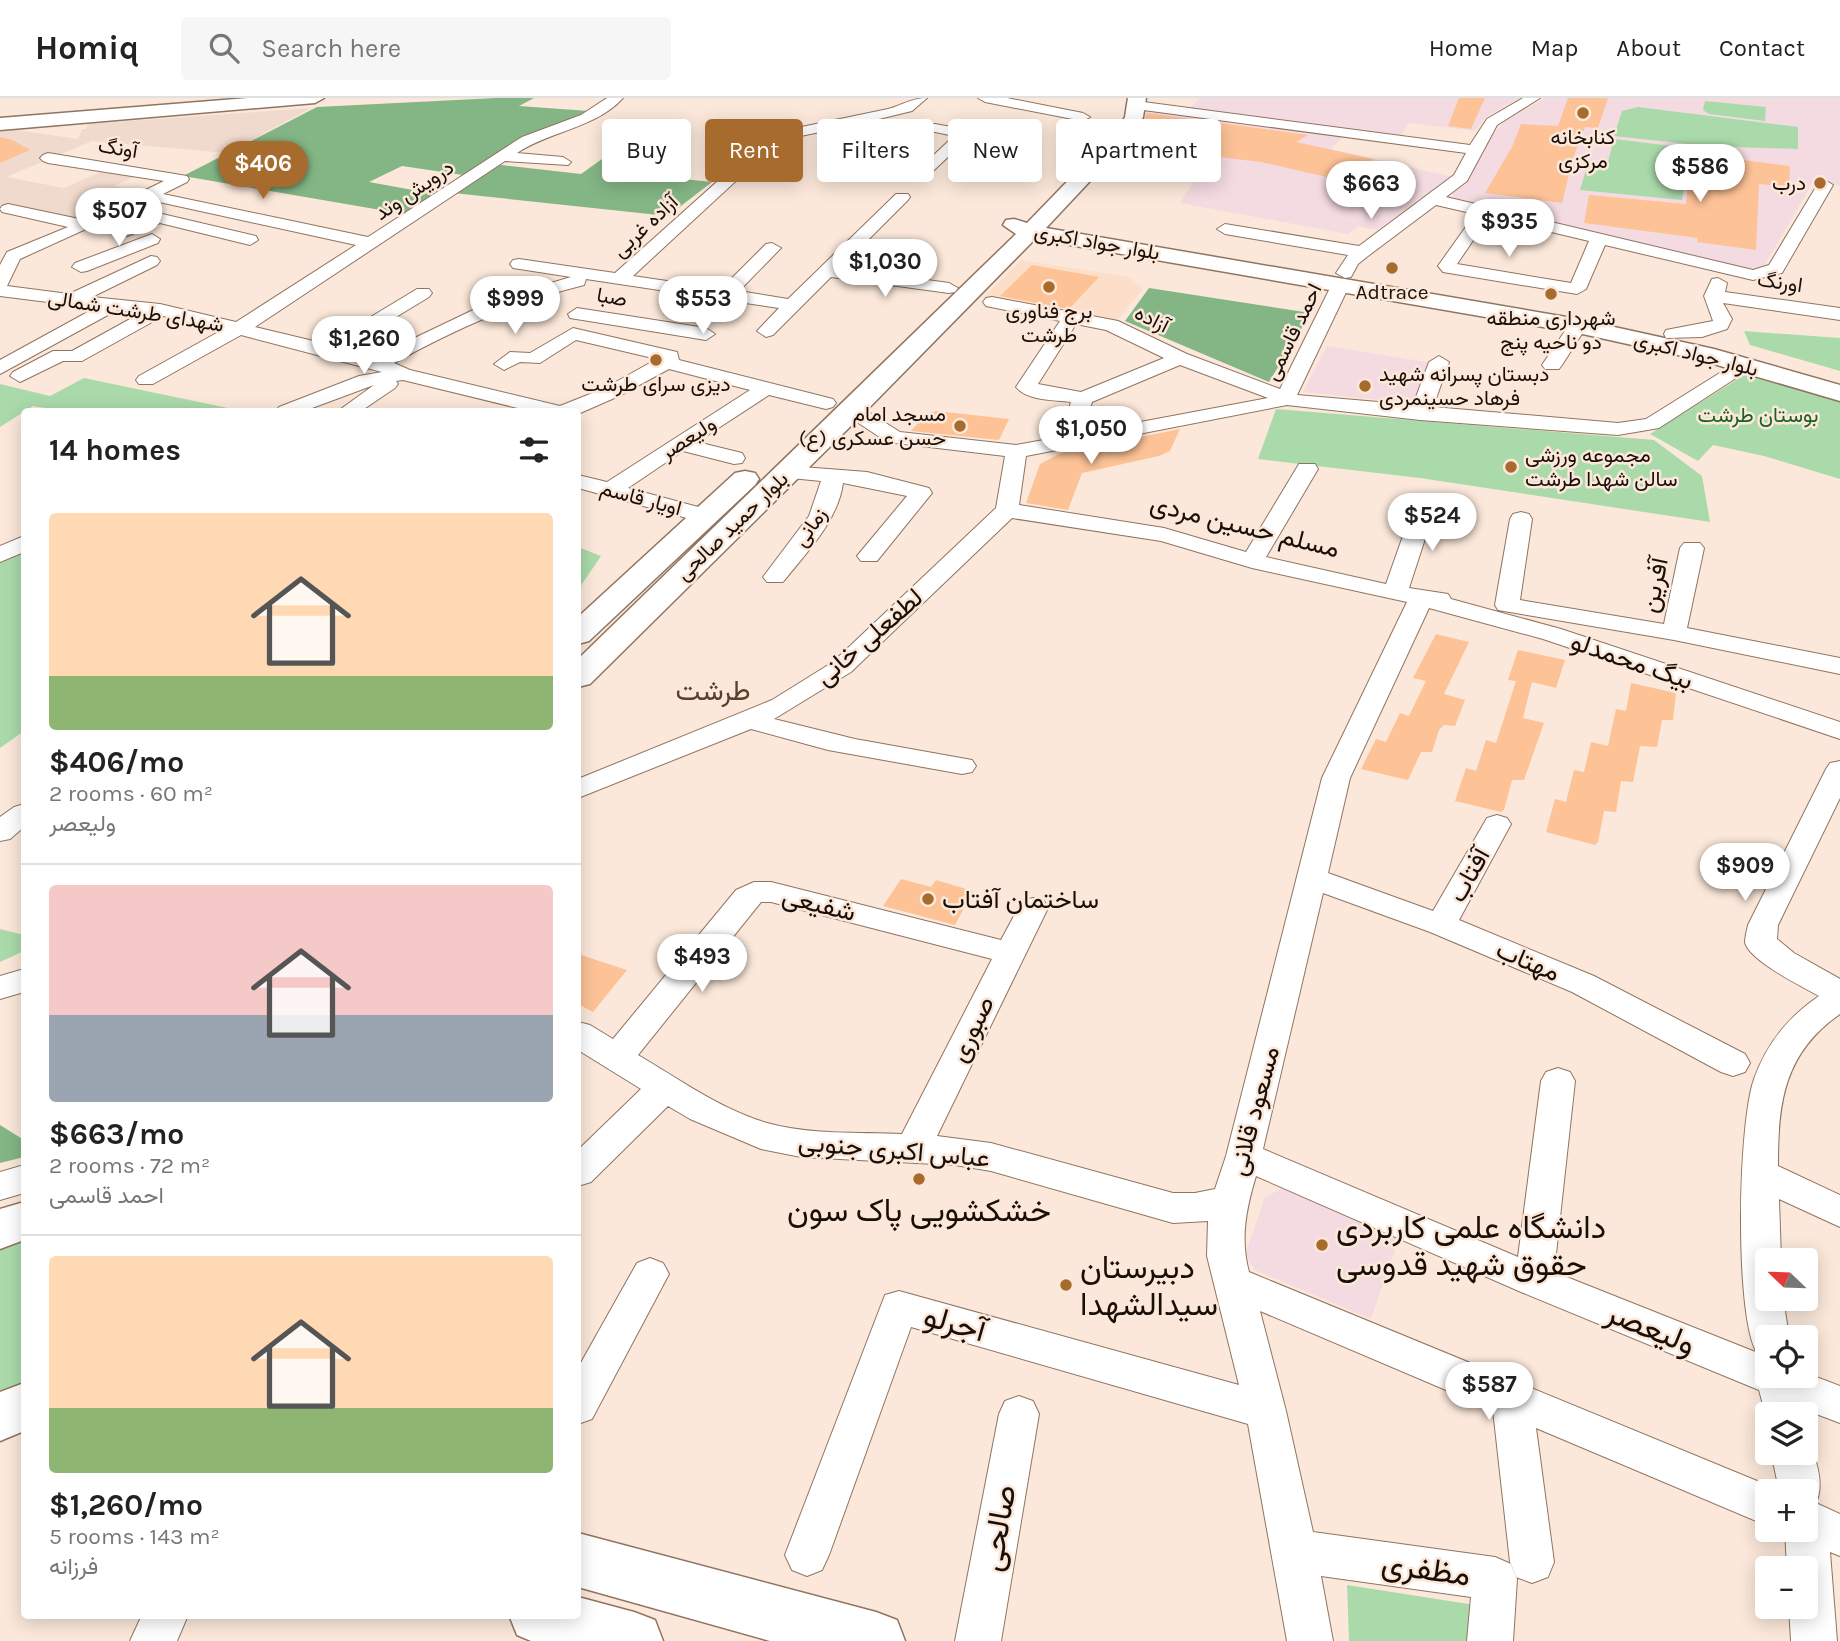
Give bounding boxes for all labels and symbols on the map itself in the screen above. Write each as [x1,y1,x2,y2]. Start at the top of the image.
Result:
marker: کنابخانه مرکزی [1575,105,1591,121]
place label: کنابخانه مرکزی [1551,125,1615,174]
street label: آونگ [96,133,142,164]
pin: $406 [222,141,304,201]
pin: $586 [1659,144,1741,204]
street label: درویش‌ وند [370,155,459,226]
pin: $663 [1330,162,1412,221]
place label: درب [1772,171,1806,196]
marker: درب [1812,175,1828,191]
pin: $507 [78,188,160,248]
street label: آزاده غربی [607,188,685,263]
pin: $935 [1468,200,1550,259]
street label: بلوار جواد اکبری [1032,219,1162,266]
pin: $1,030 [828,240,942,299]
marker: Adtrace [1384,260,1400,276]
street label: اورنگ [1756,267,1804,298]
pin: $999 [474,276,556,336]
pin: $553 [662,276,744,336]
marker: برج فناوری طرشت [1041,279,1057,295]
street label: احمد قاسمی [1259,280,1327,384]
place label: Adtrace [1355,280,1429,304]
street label: صبا [595,283,629,311]
street label: شهدای طرشت شمالی [46,285,226,338]
marker: شهرداری منطقه دو ناحیه پنج [1543,286,1559,302]
place label: برج فناوری طرشت [1006,299,1092,348]
street label: آزاده [1130,300,1175,340]
place label: شهرداری منطقه دو ناحیه پنج [1486,306,1616,356]
pin: $1,260 [307,316,421,376]
street label: بلوار جواد اکبری [1631,327,1761,382]
marker: دیزی سرای طرشت [648,352,664,368]
place label: دبستان پسرانه شهيد فرهاد حسينمردی [1379,362,1549,411]
place label: دیزی سرای طرشت [581,372,731,397]
marker: دبستان پسرانه شهيد فرهاد حسينمردی [1357,378,1373,394]
place label: مسجد امام حسن عسکری (ع) [799,402,946,452]
park label: بوستان طرشت [1697,403,1819,428]
pin: $1,050 [1034,406,1148,466]
street label: ولیعصر [655,411,721,466]
marker: مسجد امام حسن عسکری (ع) [952,418,968,434]
place label: مجموعه ورزشی سالن شهدا طرشت [1525,443,1678,492]
marker: مجموعه ورزشی سالن شهدا طرشت [1503,459,1519,475]
street label: بلوار حمید صالحی [671,467,794,586]
street label: اویار قاسم [597,476,684,522]
street label: مسلم حسین مردی [1147,487,1343,565]
pin: $524 [1391,494,1473,553]
street label: زمانی [788,503,833,552]
street label: آفرین [1633,553,1675,615]
street label: لطفعلی خانی [809,582,929,692]
street label: بیگ محمدلو [1567,626,1697,696]
district label: طرشت [676,674,750,708]
street label: آفتاب [1442,841,1497,908]
pin: $909 [1704,844,1786,903]
street label: شفیعی [779,880,859,928]
place label: ساختمان آفتاب [942,884,1099,915]
marker: ساختمان آفتاب [920,891,936,907]
pin: $493 [661,934,743,994]
street label: مهتاب [1491,934,1565,988]
street label: صبوری [943,991,1001,1067]
street label: مسعود قلانی [1222,1043,1286,1179]
street label: عباس اکبری جنوبی [797,1126,991,1174]
marker: خشکشویی پاک سون [911,1171,927,1187]
place label: خشکشویی پاک سون [787,1192,1051,1232]
place label: دانشگاه علمی کاربردی حقوق شهید قدوسی [1336,1209,1606,1284]
marker: دانشگاه علمی کاربردی حقوق شهید قدوسی [1314,1237,1330,1253]
north arrow [1755,1248,1818,1311]
place label: دبيرستان سیدالشهدا [1080,1249,1218,1324]
marker: دبيرستان سیدالشهدا [1058,1277,1074,1293]
street label: ولیعصر [1600,1293,1701,1364]
street label: آجرلو [920,1297,993,1351]
pin: $587 [1448,1362,1530,1422]
street label: صالحی [972,1482,1024,1574]
street label: مظفری [1379,1544,1473,1595]

